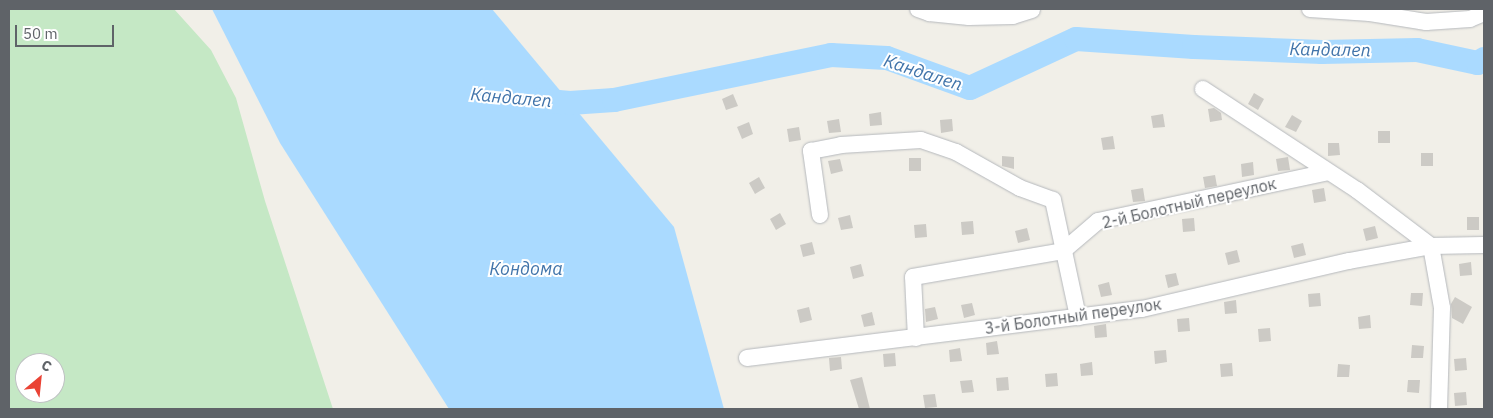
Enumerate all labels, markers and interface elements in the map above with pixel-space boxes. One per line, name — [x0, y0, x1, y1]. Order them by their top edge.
scale bar — [18, 15, 116, 47]
text: 50 m — [23, 24, 58, 43]
water label: Кандалеп — [1289, 38, 1371, 62]
water label: Кандалеп — [881, 50, 965, 96]
water label: Кандалеп — [470, 84, 552, 112]
street label: 2-й Болотный переулок — [1100, 174, 1278, 232]
water label: Кондома — [489, 258, 563, 280]
street label: 3-й Болотный переулок — [983, 294, 1163, 338]
north arrow — [15, 353, 65, 403]
text: С — [38, 356, 55, 376]

